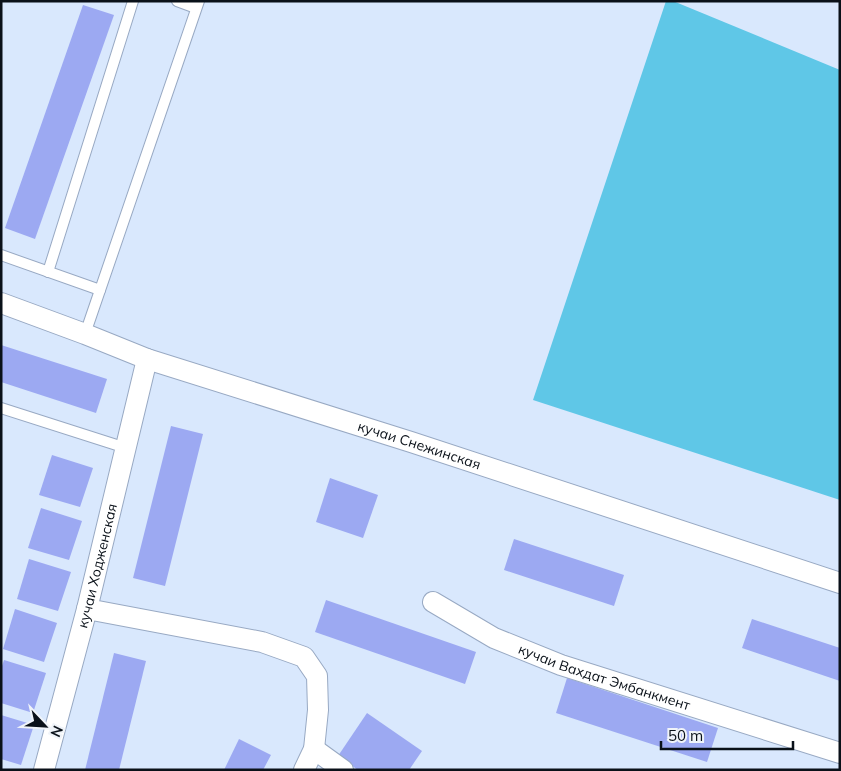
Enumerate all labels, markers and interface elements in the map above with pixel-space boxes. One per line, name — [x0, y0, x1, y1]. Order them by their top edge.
street label: кучаи Снежинская — [356, 417, 483, 473]
street label: кучаи Ходженская — [73, 502, 121, 630]
street label: кучаи Вахдат Эмбанкмент — [516, 640, 693, 714]
north arrow — [20, 701, 70, 751]
scale bar — [661, 718, 794, 750]
text: N — [46, 723, 67, 740]
text: 50 m — [668, 726, 703, 745]

